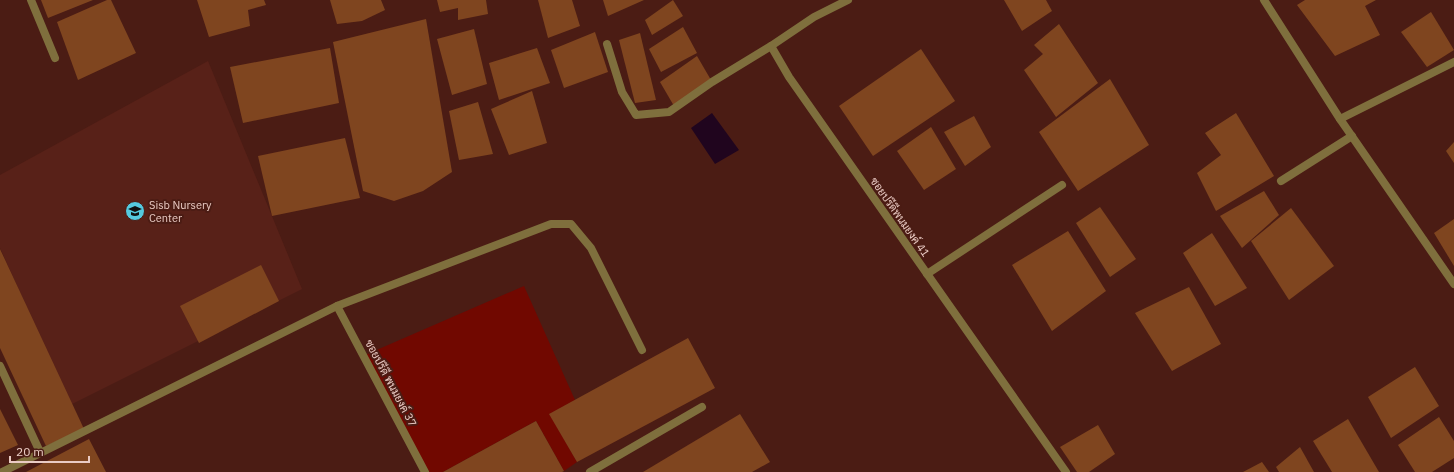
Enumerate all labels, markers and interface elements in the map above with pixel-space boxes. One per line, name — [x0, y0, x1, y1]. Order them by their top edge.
street label: ซอยปรีดีพนมยงค์ 41 — [867, 174, 934, 260]
place label: Sisb Nursery Center — [149, 198, 212, 225]
school or university icon: Sisb Nursery Center — [124, 200, 146, 222]
street label: ซอยปรีดี พนมยงค์ 37 — [362, 337, 421, 429]
scale bar — [10, 438, 89, 464]
text: 20 m — [16, 444, 44, 459]

